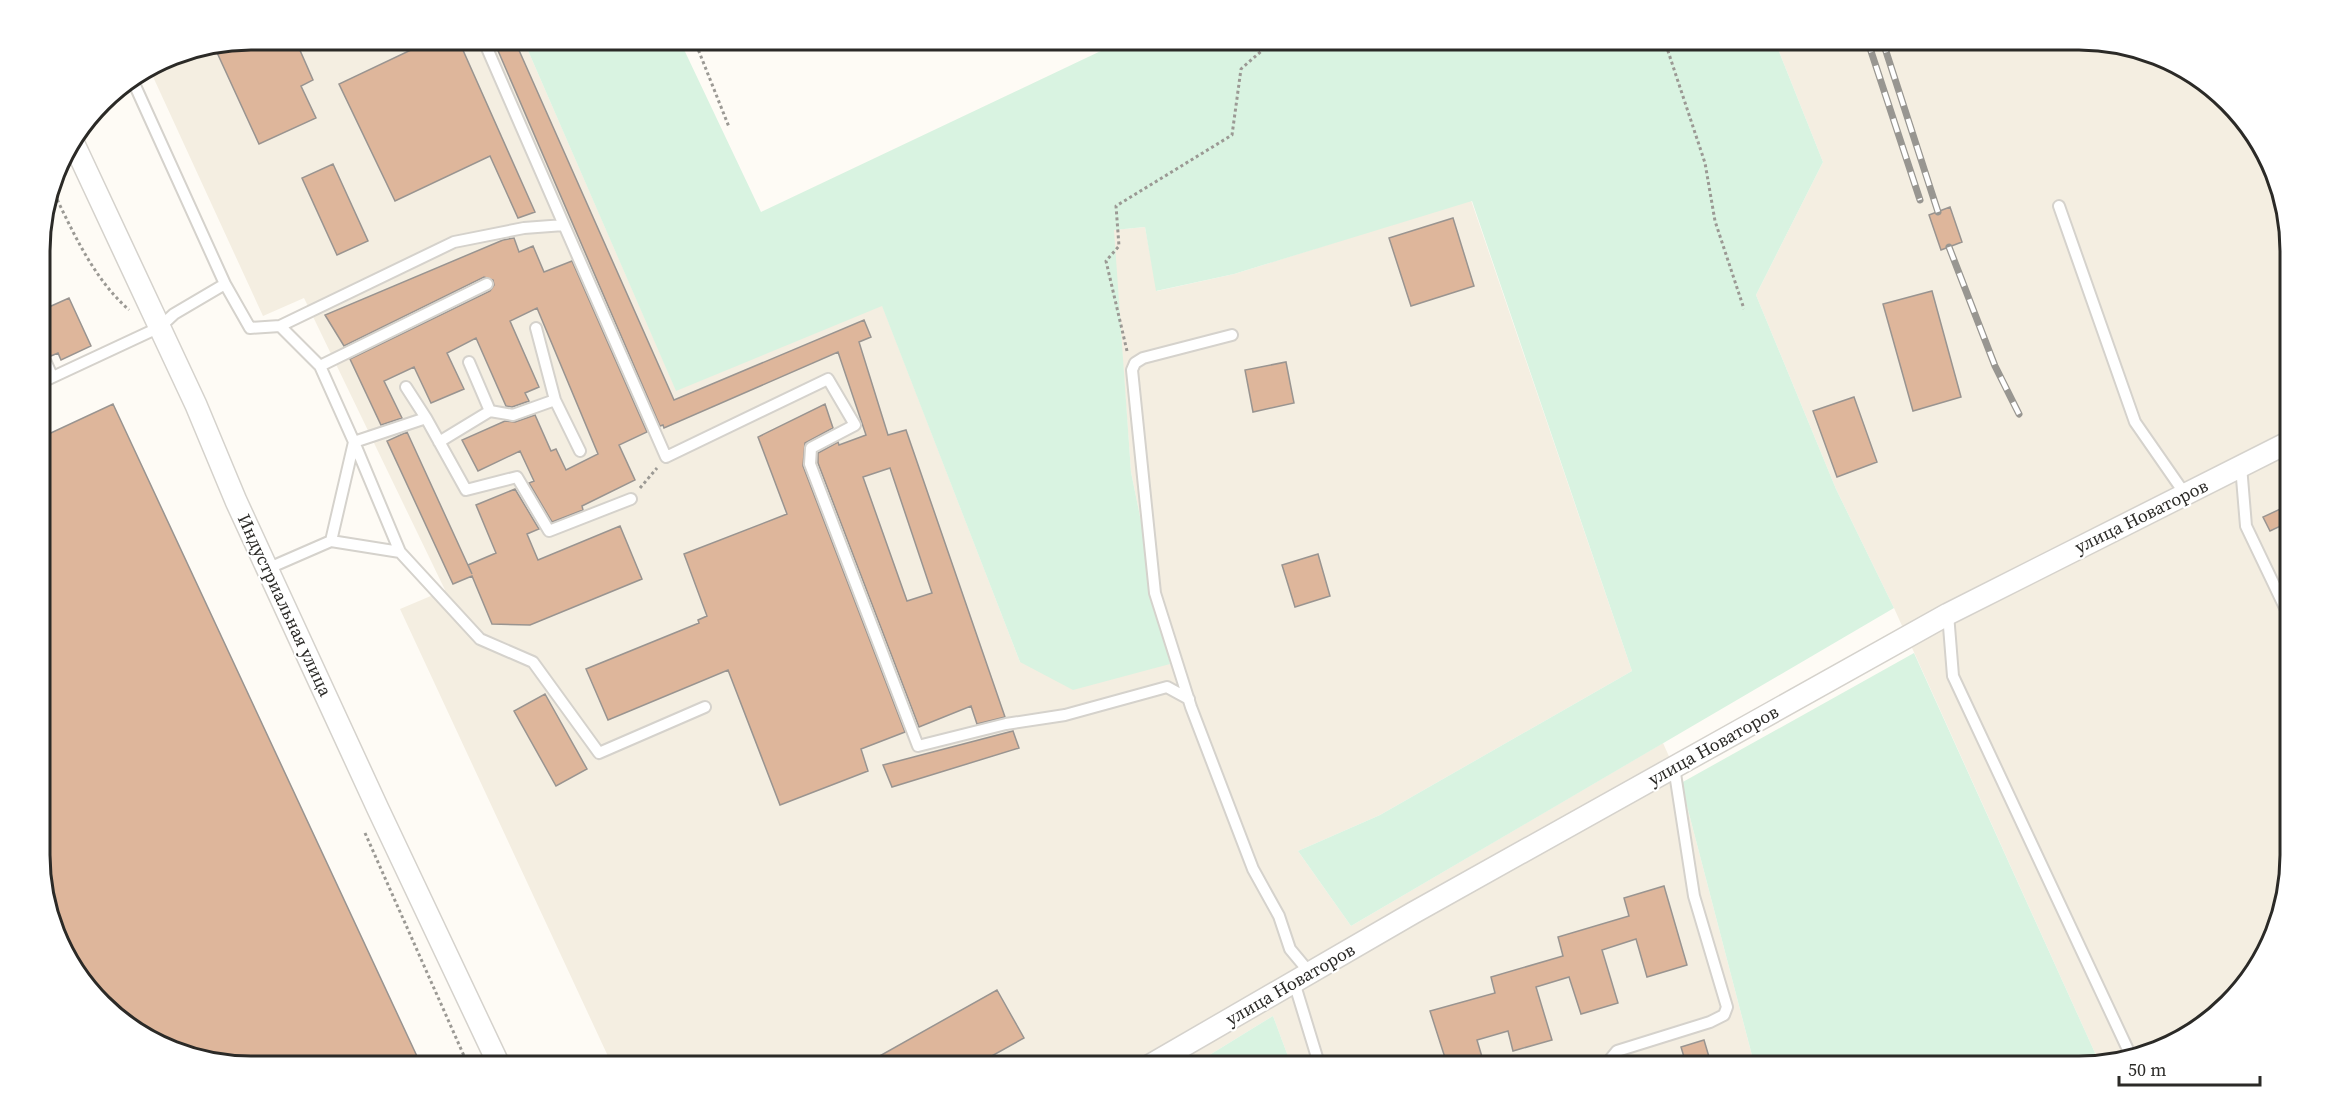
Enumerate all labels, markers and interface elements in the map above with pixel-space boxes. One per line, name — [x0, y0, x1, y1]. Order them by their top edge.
street label: улица Новаторов — [2070, 473, 2212, 559]
street label: Индустриальная улица — [232, 510, 339, 701]
street label: улица Новаторов — [1643, 699, 1783, 791]
street label: улица Новаторов — [1221, 937, 1359, 1031]
scale bar — [2119, 1049, 2260, 1087]
text: 50 m — [2128, 1057, 2166, 1082]

